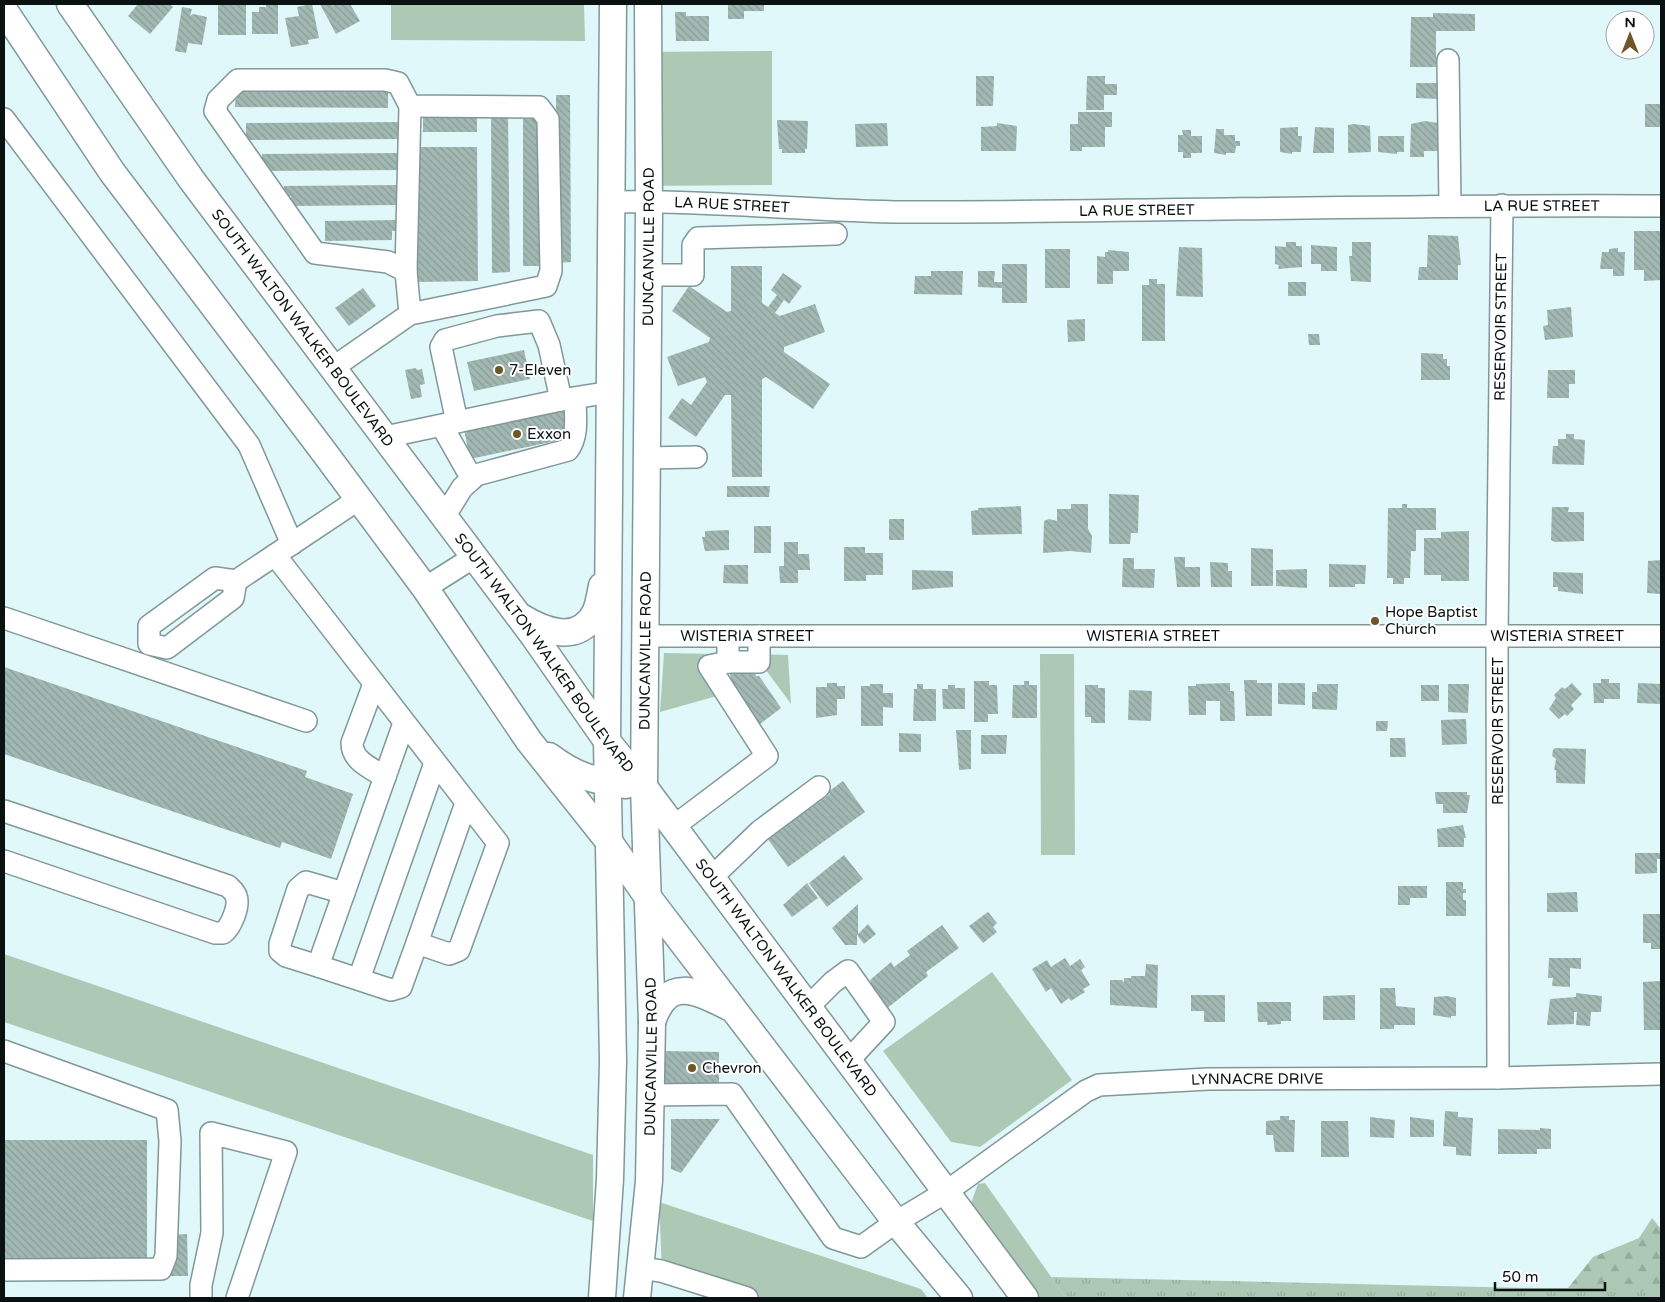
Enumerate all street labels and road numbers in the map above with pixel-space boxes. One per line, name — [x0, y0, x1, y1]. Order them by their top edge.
street label: DUNCANVILLE ROAD — [639, 167, 658, 326]
street label: LA RUE STREET — [674, 193, 790, 217]
street label: LA RUE STREET — [1484, 197, 1600, 215]
street label: LA RUE STREET — [1079, 201, 1195, 220]
street label: SOUTH WALTON WALKER BOULEVARD — [208, 206, 398, 450]
street label: RESERVOIR STREET — [1491, 253, 1510, 401]
street label: SOUTH WALTON WALKER BOULEVARD — [451, 530, 638, 776]
street label: DUNCANVILLE ROAD — [635, 571, 655, 730]
street label: WISTERIA STREET — [680, 627, 814, 645]
street label: WISTERIA STREET — [1086, 627, 1220, 645]
street label: WISTERIA STREET — [1490, 627, 1624, 645]
street label: RESERVOIR STREET — [1489, 657, 1507, 805]
street label: SOUTH WALTON WALKER BOULEVARD — [692, 855, 881, 1100]
street label: DUNCANVILLE ROAD — [641, 977, 661, 1136]
street label: LYNNACRE DRIVE — [1190, 1070, 1324, 1089]

